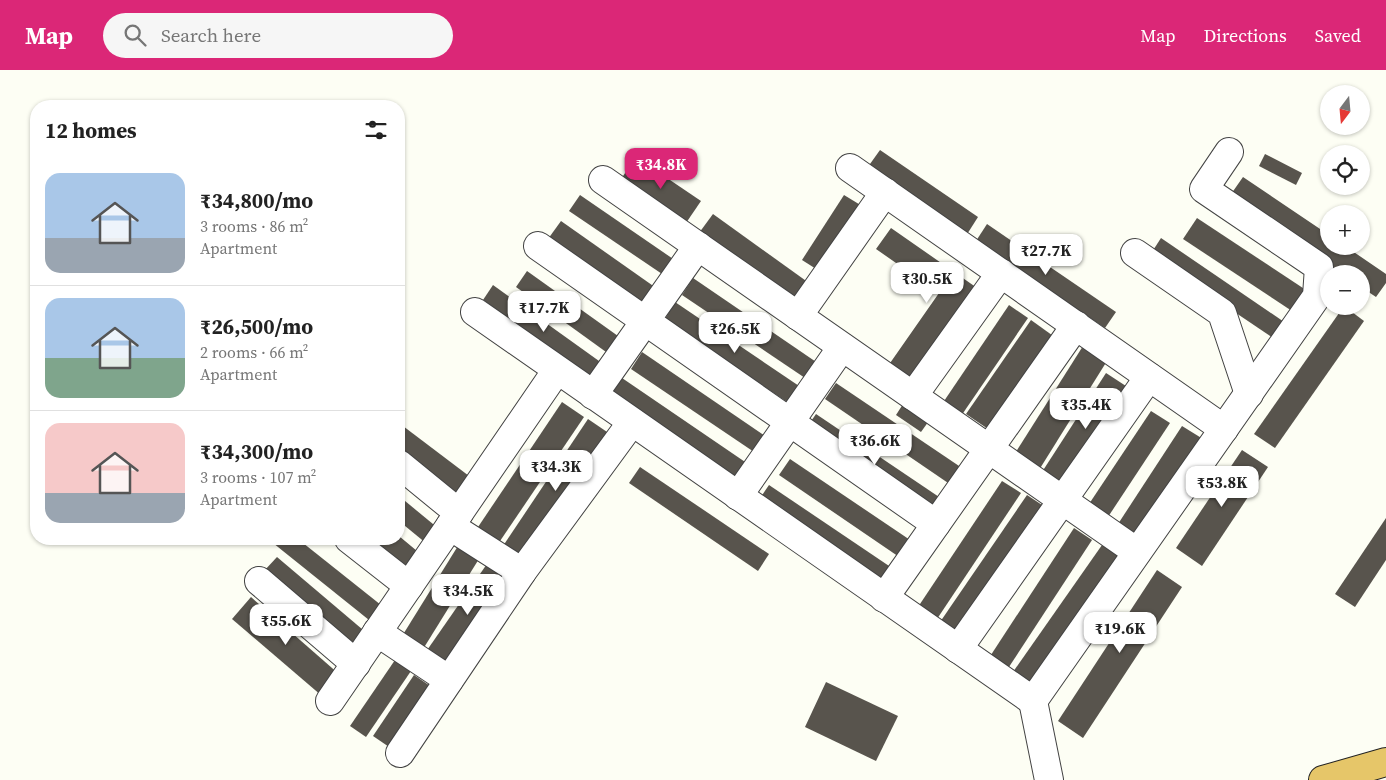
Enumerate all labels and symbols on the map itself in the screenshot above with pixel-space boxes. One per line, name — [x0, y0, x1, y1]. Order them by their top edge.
north arrow — [1320, 85, 1370, 135]
pin: ₹34.8K — [620, 148, 702, 190]
pin: ₹27.7K — [1005, 234, 1087, 276]
pin: ₹30.5K — [886, 262, 968, 304]
pin: ₹17.7K — [503, 290, 585, 333]
pin: ₹26.5K — [694, 312, 776, 354]
pin: ₹35.4K — [1045, 388, 1127, 430]
pin: ₹36.6K — [834, 424, 916, 466]
pin: ₹34.3K — [515, 450, 597, 492]
pin: ₹53.8K — [1181, 466, 1263, 508]
pin: ₹34.5K — [427, 574, 509, 616]
pin: ₹55.6K — [245, 604, 327, 646]
pin: ₹19.6K — [1079, 612, 1161, 654]

